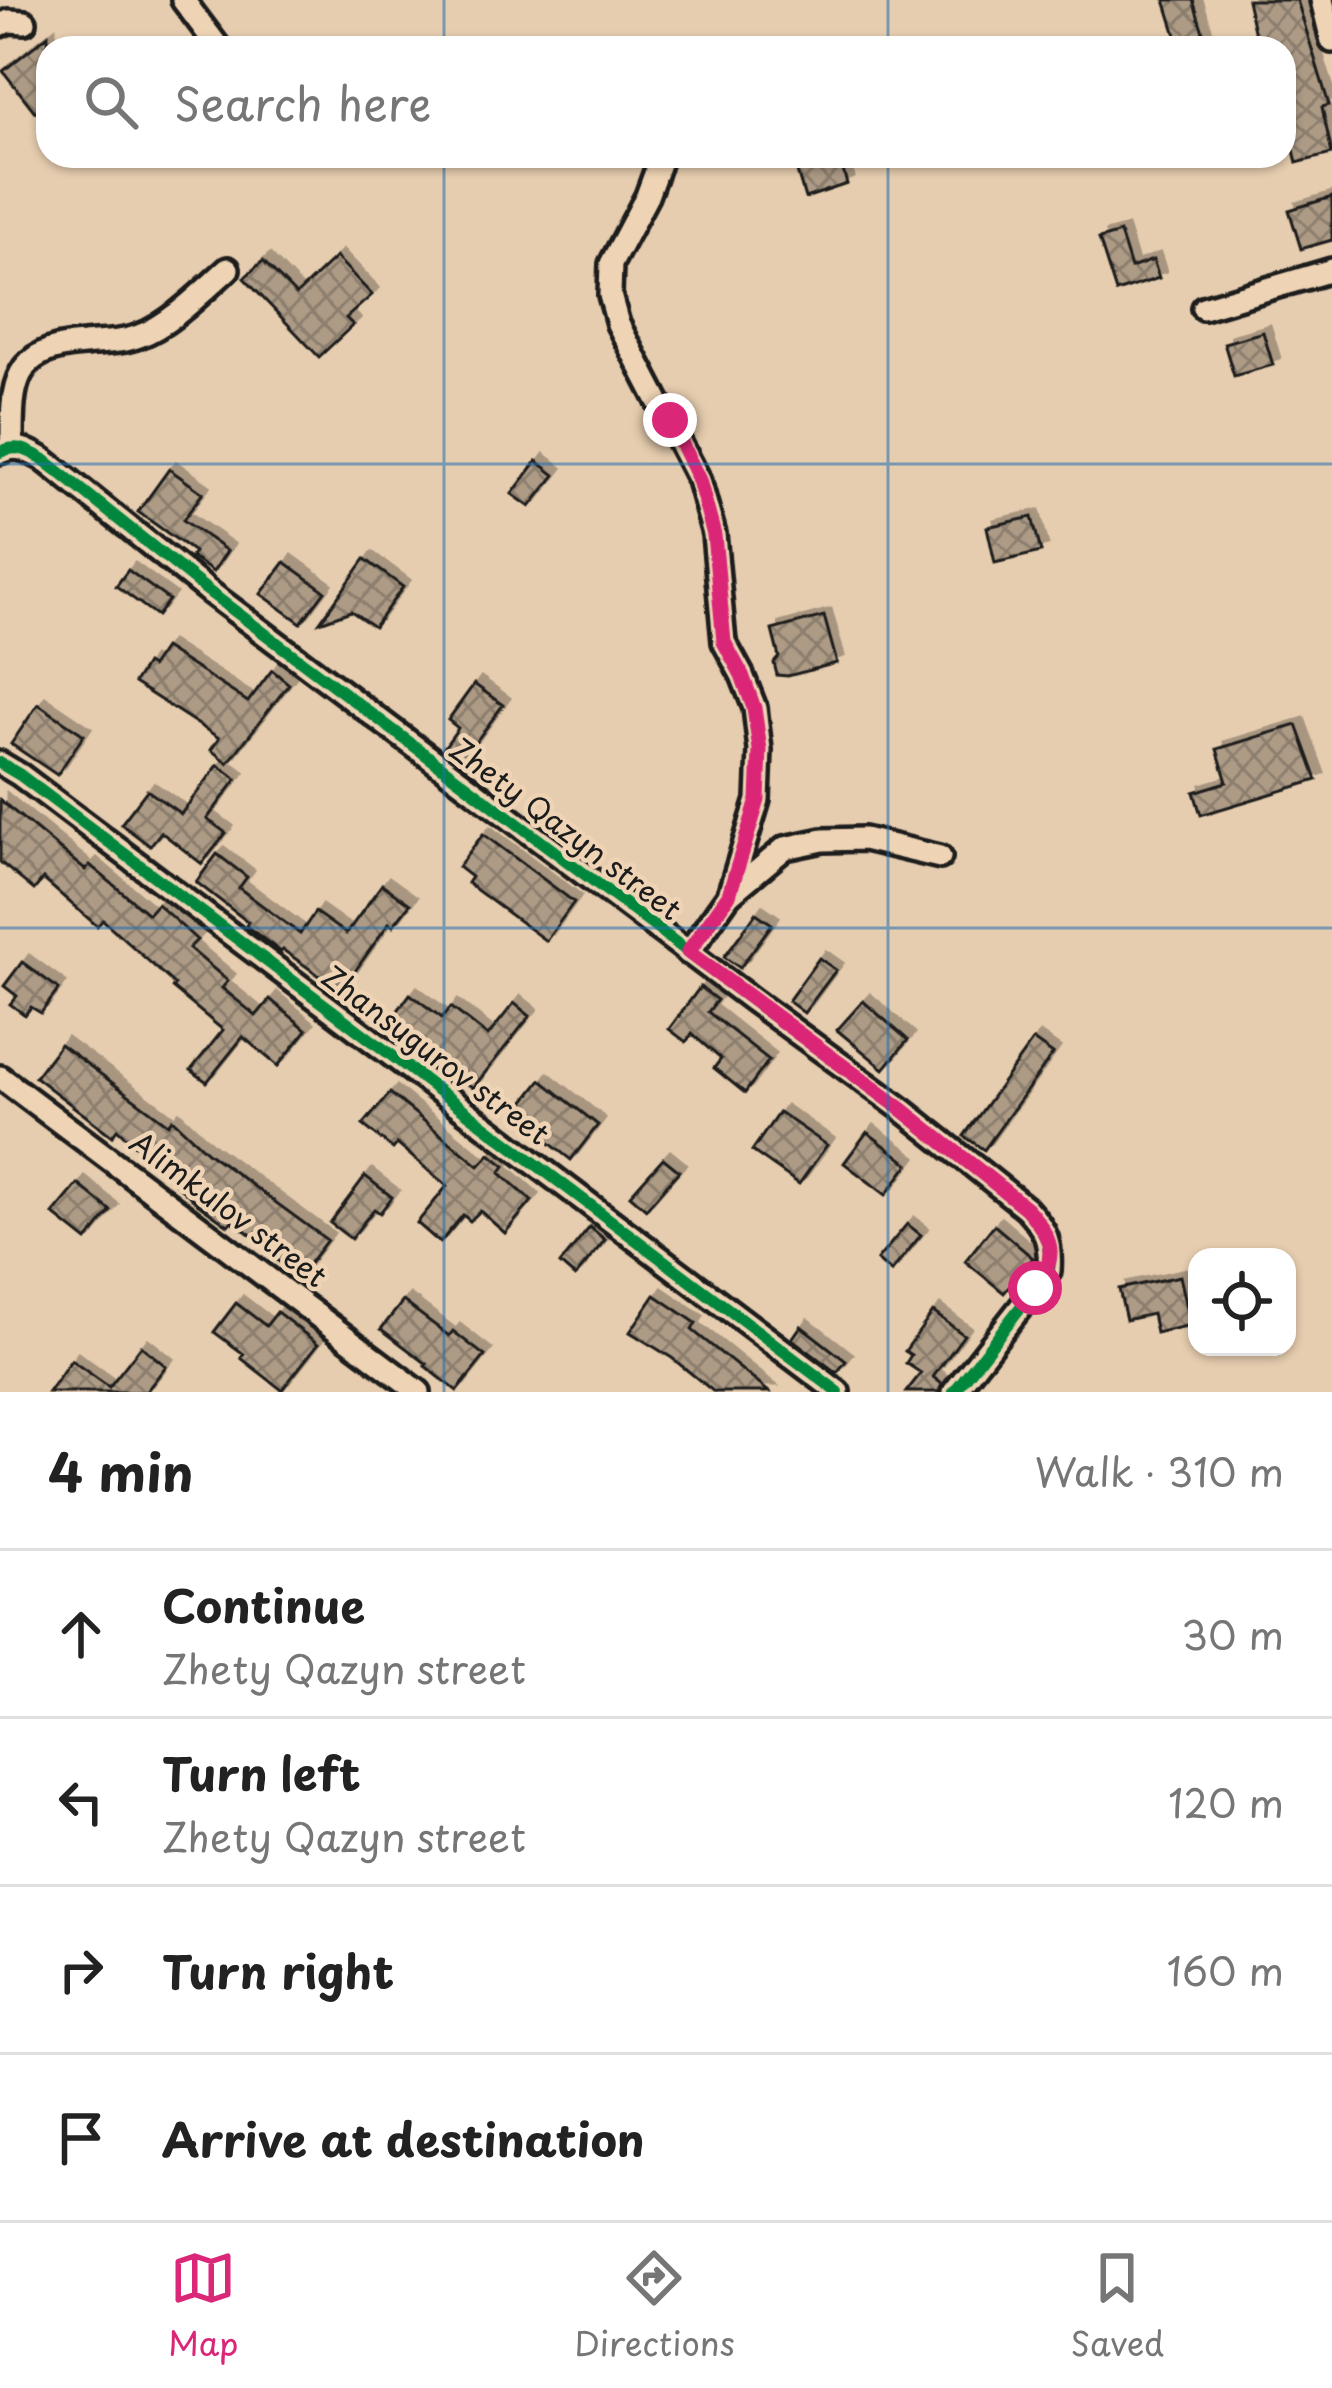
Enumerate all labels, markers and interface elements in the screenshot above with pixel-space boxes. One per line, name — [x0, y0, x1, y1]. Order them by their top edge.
search box — [36, 36, 1296, 168]
text: Search here — [174, 68, 431, 136]
icon: search — [78, 69, 144, 135]
route end — [643, 393, 697, 447]
street label: Zhety Qazyn street — [441, 726, 692, 930]
street label: Zhansugurov street — [313, 953, 560, 1155]
street label: Alimkulov street — [122, 1119, 337, 1297]
map controls — [1188, 1248, 1296, 1356]
button: locate — [1188, 1248, 1296, 1356]
route start — [1008, 1261, 1062, 1315]
text: 4 min — [48, 1432, 193, 1509]
text: Walk · 310 m — [1035, 1441, 1284, 1500]
text: Continue — [162, 1570, 365, 1638]
icon: ahead — [48, 1601, 114, 1667]
text: 30 m — [1181, 1604, 1284, 1663]
text: Zhety Qazyn street — [162, 1638, 526, 1697]
text: Turn left — [162, 1738, 361, 1806]
icon: left — [48, 1769, 114, 1835]
text: 120 m — [1168, 1772, 1284, 1831]
text: Zhety Qazyn street — [162, 1806, 526, 1865]
text: Turn right — [162, 1936, 394, 2004]
icon: right — [48, 1937, 114, 2003]
text: 160 m — [1167, 1940, 1284, 1999]
text: Arrive at destination — [162, 2104, 645, 2172]
icon: arrive — [48, 2105, 114, 2171]
tab: Map — [168, 2245, 238, 2367]
tab: Directions — [574, 2245, 735, 2367]
tab: Saved — [1070, 2245, 1164, 2367]

